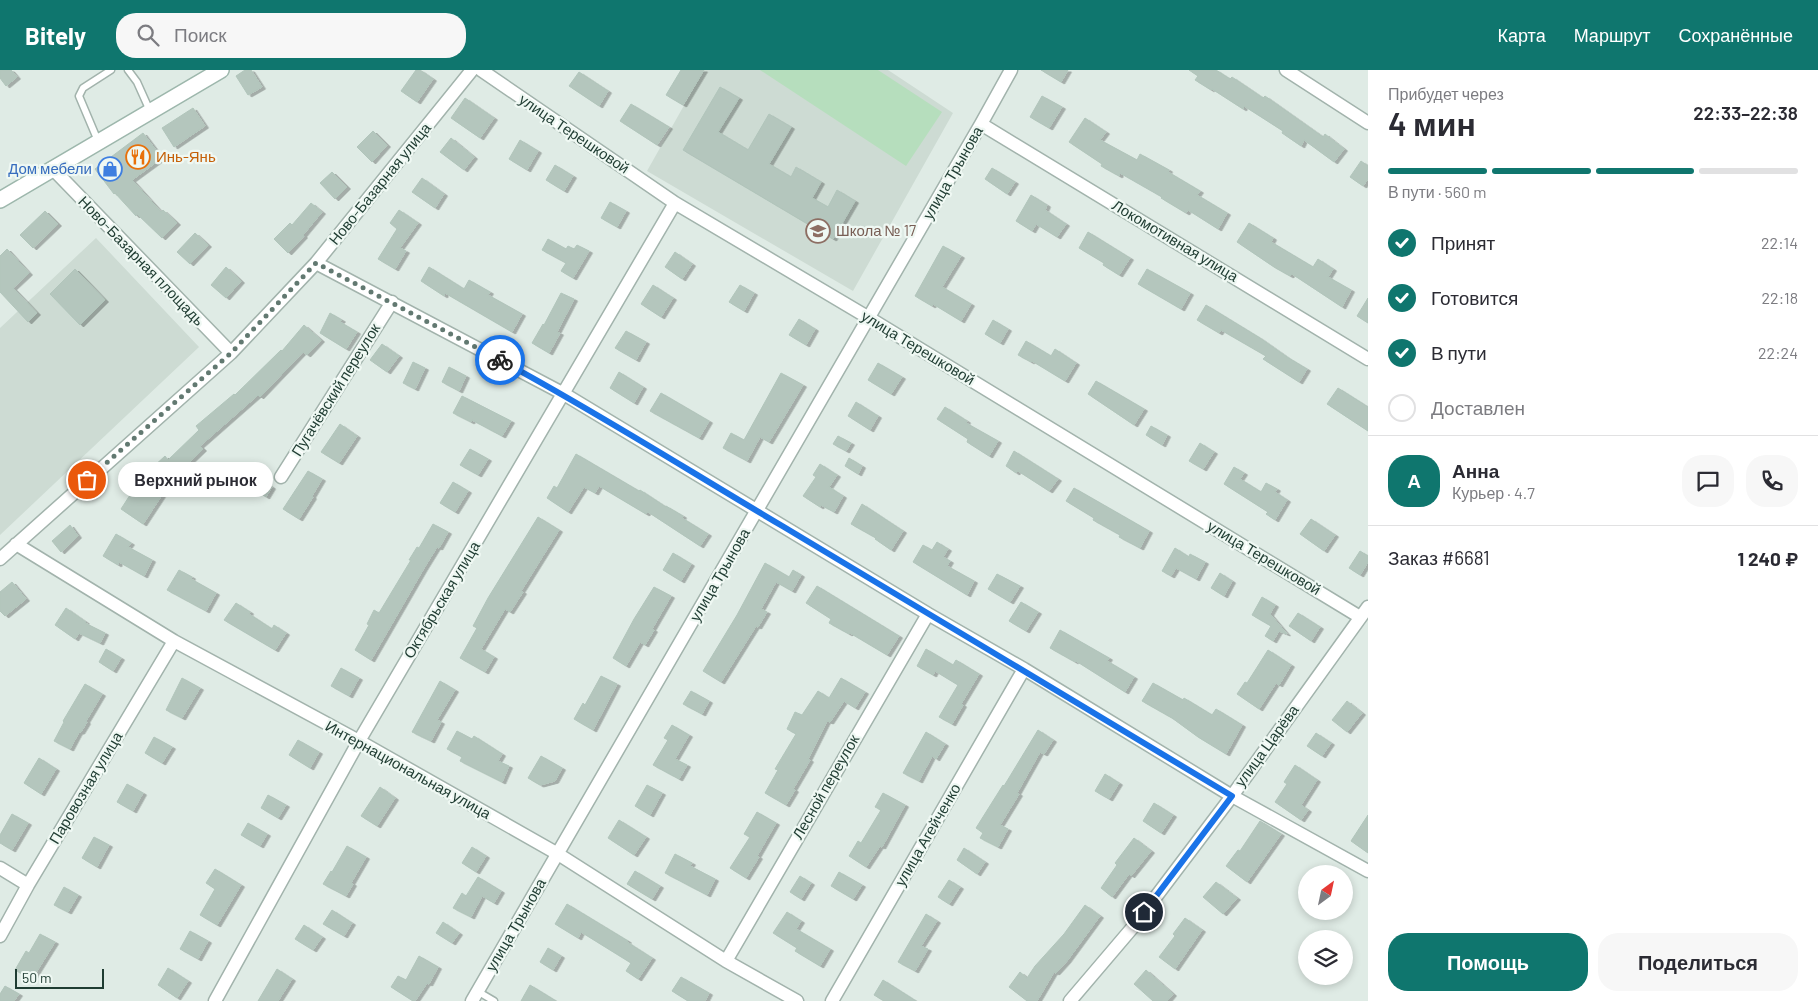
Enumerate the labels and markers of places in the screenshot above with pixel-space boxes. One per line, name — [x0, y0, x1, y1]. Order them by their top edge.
restaurant icon: Инь-Янь — [125, 144, 151, 170]
place label: Инь-Янь — [156, 147, 216, 165]
shop icon: Дом мебели — [97, 156, 123, 182]
place label: Дом мебели — [8, 159, 92, 177]
school or university icon: Школа № 17 — [805, 218, 831, 244]
place label: Школа № 17 — [836, 221, 916, 239]
pin — [66, 459, 108, 501]
callout: Верхний рынок — [117, 462, 272, 498]
pin — [1123, 891, 1165, 933]

